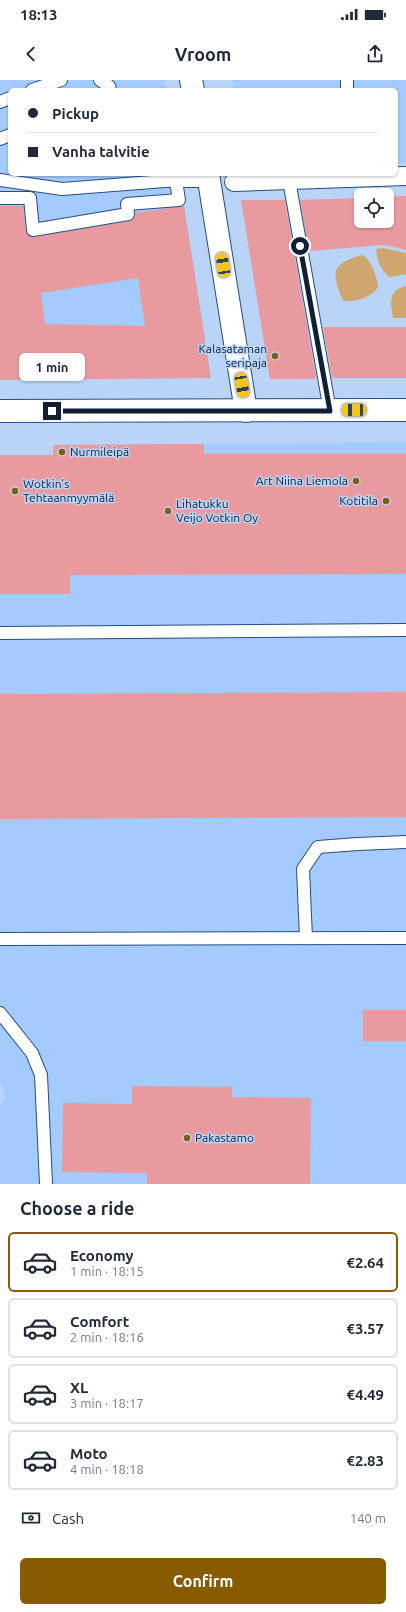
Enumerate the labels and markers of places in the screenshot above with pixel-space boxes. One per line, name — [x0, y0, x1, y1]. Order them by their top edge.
place label: Kalasataman seripaja — [199, 342, 267, 369]
marker: Kalasataman seripaja — [270, 351, 280, 361]
place label: Nurmileipä — [70, 445, 129, 458]
marker: Nurmileipä — [57, 447, 67, 457]
place label: Art Niina Liemola — [256, 474, 348, 487]
marker: Art Niina Liemola — [351, 476, 361, 486]
place label: Wotkin's Tehtaanmyymälä — [23, 477, 114, 504]
marker: Wotkin's Tehtaanmyymälä — [10, 486, 20, 496]
place label: Kotitila — [339, 494, 378, 507]
marker: Kotitila — [381, 496, 391, 506]
place label: Lihatukku Veijo Votkin Oy — [176, 497, 258, 524]
marker: Lihatukku Veijo Votkin Oy — [163, 506, 173, 516]
place label: Pakastamo — [195, 1131, 254, 1144]
marker: Pakastamo — [182, 1133, 192, 1143]

